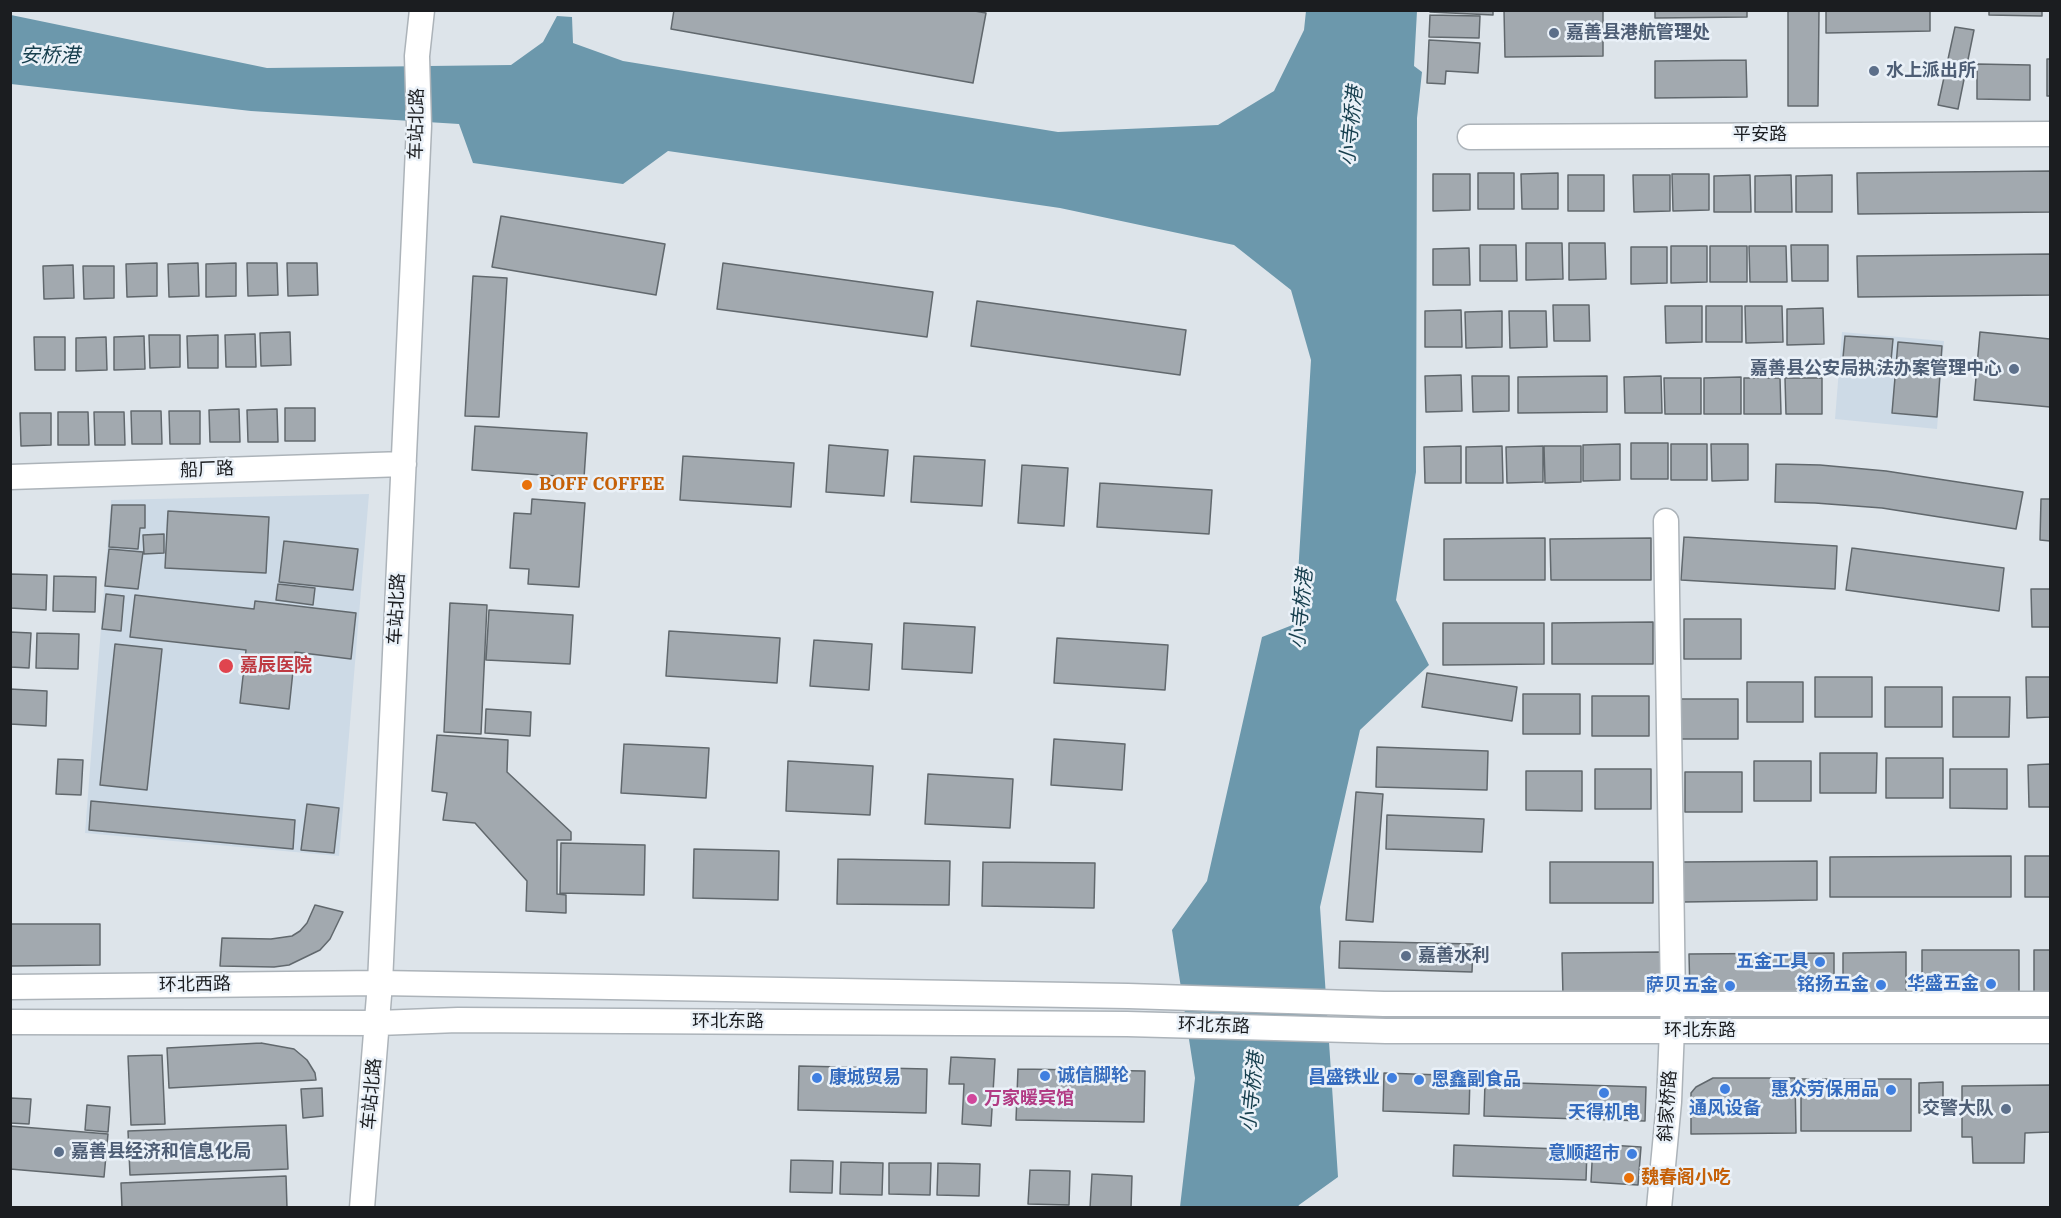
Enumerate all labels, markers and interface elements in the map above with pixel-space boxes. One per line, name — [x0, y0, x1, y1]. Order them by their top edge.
place label: 嘉善县港航管理处 — [1566, 22, 1710, 44]
marker: 嘉善县港航管理处 — [1547, 26, 1561, 40]
water label: 安桥港 — [20, 44, 80, 68]
place label: 水上派出所 — [1886, 60, 1976, 82]
marker: 水上派出所 — [1867, 64, 1881, 78]
water label: 小寺桥港 — [1336, 85, 1368, 167]
street label: 车站北路 — [406, 88, 428, 160]
street label: 平安路 — [1733, 124, 1787, 146]
place label: 嘉善县公安局执法办案管理中心 — [1750, 358, 2002, 380]
marker: 嘉善县公安局执法办案管理中心 — [2007, 362, 2021, 376]
street label: 船厂路 — [180, 458, 234, 482]
place label: BOFF COFFEE — [539, 474, 665, 496]
marker: BOFF COFFEE — [520, 478, 534, 492]
water label: 小寺桥港 — [1286, 568, 1318, 650]
street label: 车站北路 — [384, 572, 410, 646]
place label: 嘉辰医院 — [240, 655, 312, 677]
marker: 嘉辰医院 — [217, 657, 235, 675]
place label: 嘉善水利 — [1418, 945, 1490, 967]
marker: 嘉善水利 — [1399, 949, 1413, 963]
place label: 五金工具 — [1736, 951, 1808, 973]
marker: 五金工具 — [1813, 955, 1827, 969]
place label: 华盛五金 — [1907, 973, 1979, 995]
street label: 环北西路 — [159, 974, 231, 996]
place label: 铭扬五金 — [1797, 974, 1869, 996]
place label: 萨贝五金 — [1646, 975, 1718, 997]
marker: 华盛五金 — [1984, 977, 1998, 991]
marker: 铭扬五金 — [1874, 978, 1888, 992]
marker: 萨贝五金 — [1723, 979, 1737, 993]
street label: 环北东路 — [692, 1011, 764, 1033]
street label: 环北东路 — [1178, 1014, 1250, 1038]
street label: 环北东路 — [1664, 1020, 1736, 1042]
water label: 小寺桥港 — [1237, 1051, 1269, 1133]
street label: 车站北路 — [358, 1057, 386, 1131]
place label: 诚信脚轮 — [1057, 1065, 1129, 1087]
place label: 康城贸易 — [829, 1067, 901, 1089]
place label: 昌盛铁业 — [1308, 1067, 1380, 1089]
marker: 诚信脚轮 — [1038, 1069, 1052, 1083]
place label: 恩鑫副食品 — [1431, 1069, 1521, 1091]
street label: 斜家桥路 — [1655, 1069, 1681, 1143]
marker: 康城贸易 — [810, 1071, 824, 1085]
marker: 昌盛铁业 — [1385, 1071, 1399, 1085]
marker: 恩鑫副食品 — [1412, 1073, 1426, 1087]
place label: 惠众劳保用品 — [1771, 1079, 1879, 1101]
marker: 通风设备 — [1718, 1082, 1732, 1096]
marker: 惠众劳保用品 — [1884, 1083, 1898, 1097]
marker: 天得机电 — [1597, 1086, 1611, 1100]
place label: 万家暖宾馆 — [984, 1088, 1074, 1110]
marker: 万家暖宾馆 — [965, 1092, 979, 1106]
place label: 通风设备 — [1689, 1098, 1761, 1120]
place label: 交警大队 — [1922, 1098, 1994, 1120]
place label: 天得机电 — [1568, 1102, 1640, 1124]
marker: 交警大队 — [1999, 1102, 2013, 1116]
place label: 嘉善县经济和信息化局 — [71, 1141, 251, 1163]
place label: 意顺超市 — [1548, 1143, 1620, 1165]
marker: 嘉善县经济和信息化局 — [52, 1145, 66, 1159]
marker: 意顺超市 — [1625, 1147, 1639, 1161]
place label: 魏春阁小吃 — [1641, 1167, 1731, 1189]
marker: 魏春阁小吃 — [1622, 1171, 1636, 1185]

